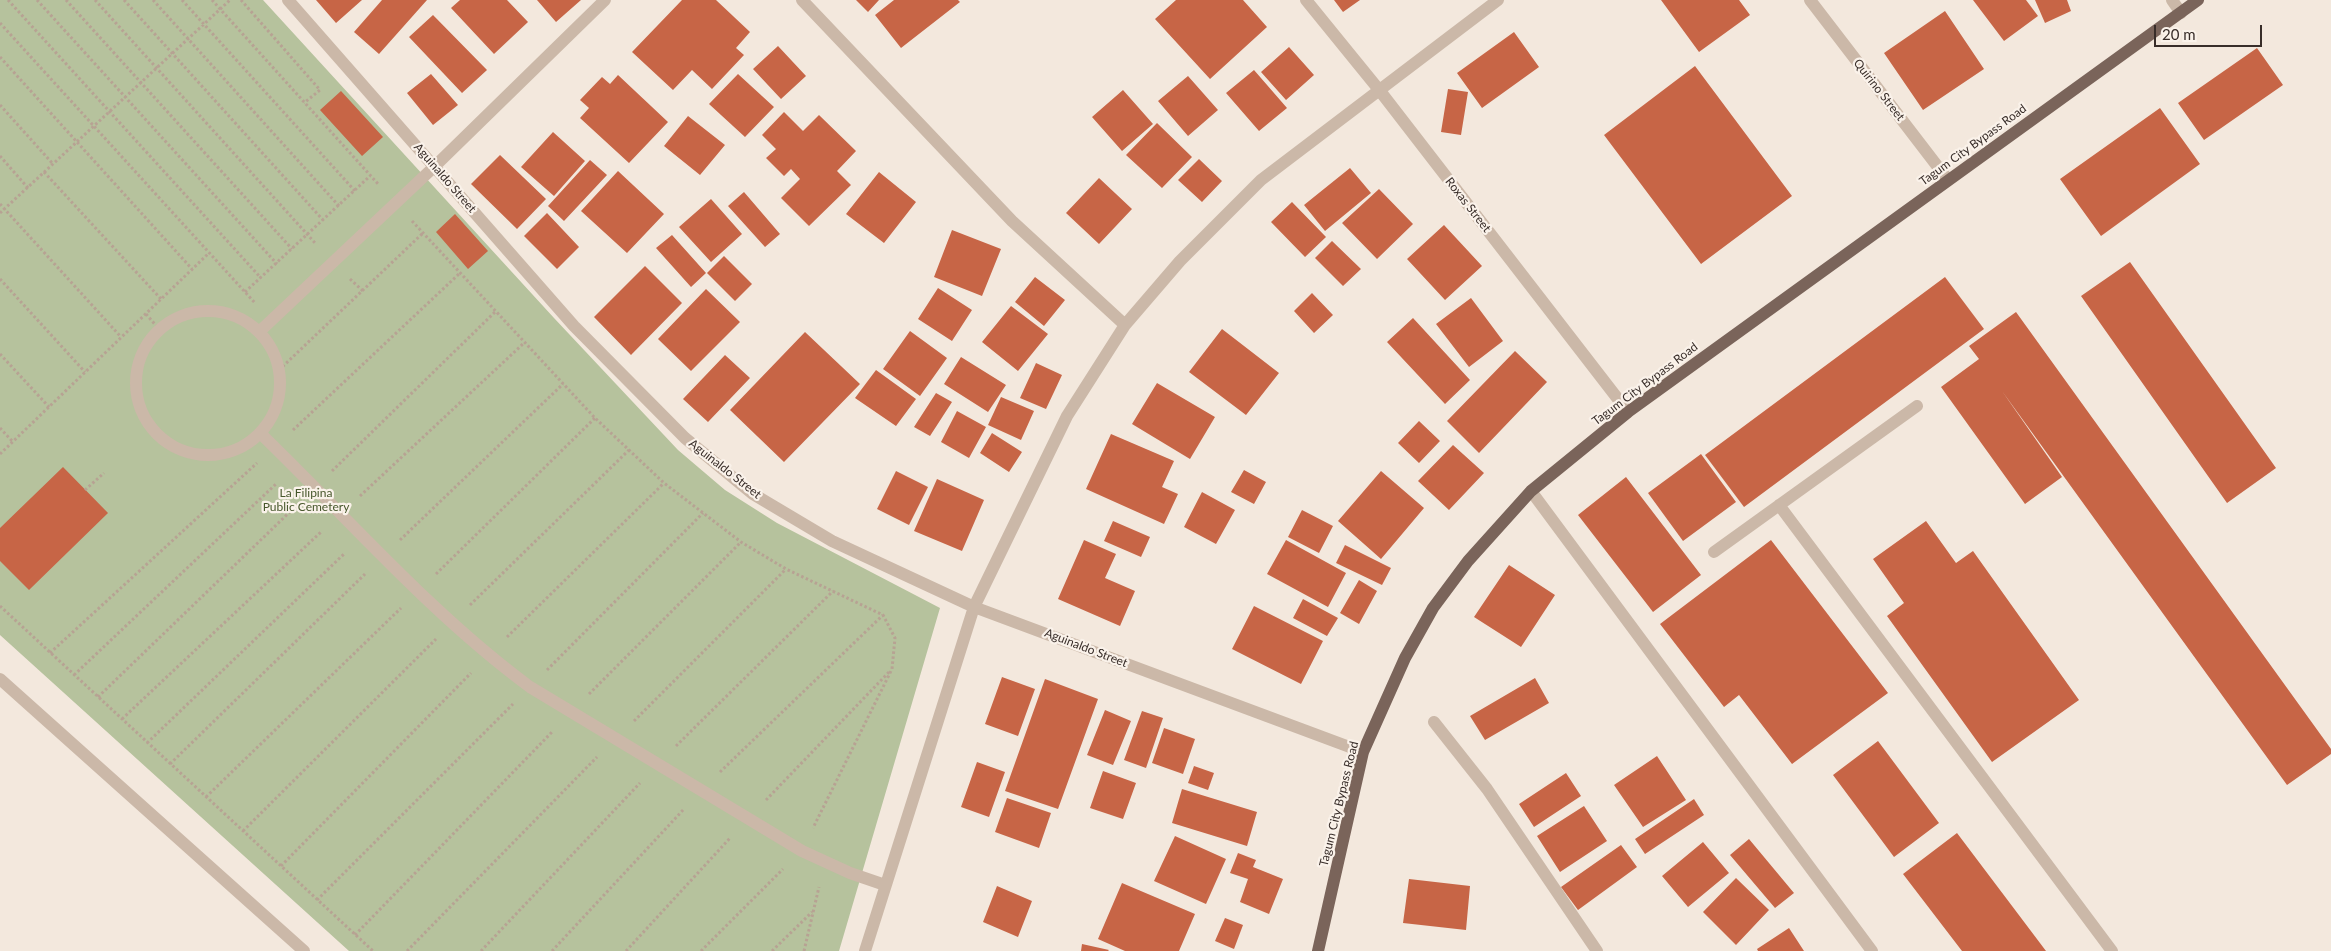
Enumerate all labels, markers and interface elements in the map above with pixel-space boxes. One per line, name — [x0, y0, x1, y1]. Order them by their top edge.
scale bar — [2156, 15, 2264, 47]
text: 20 m — [2162, 25, 2196, 43]
street label: Quirino Street — [1850, 56, 1908, 124]
street label: Tagum City Bypass Road — [1917, 101, 2029, 189]
street label: Aguinaldo Street — [411, 140, 479, 216]
street label: Roxas Street — [1442, 175, 1494, 235]
street label: Tagum City Bypass Road — [1589, 340, 1701, 428]
street label: Aguinaldo Street — [686, 436, 764, 502]
park label: La Filipina Public Cemetery — [263, 486, 349, 514]
street label: Aguinaldo Street — [1043, 626, 1129, 670]
street label: Tagum City Bypass Road — [1316, 740, 1362, 868]

